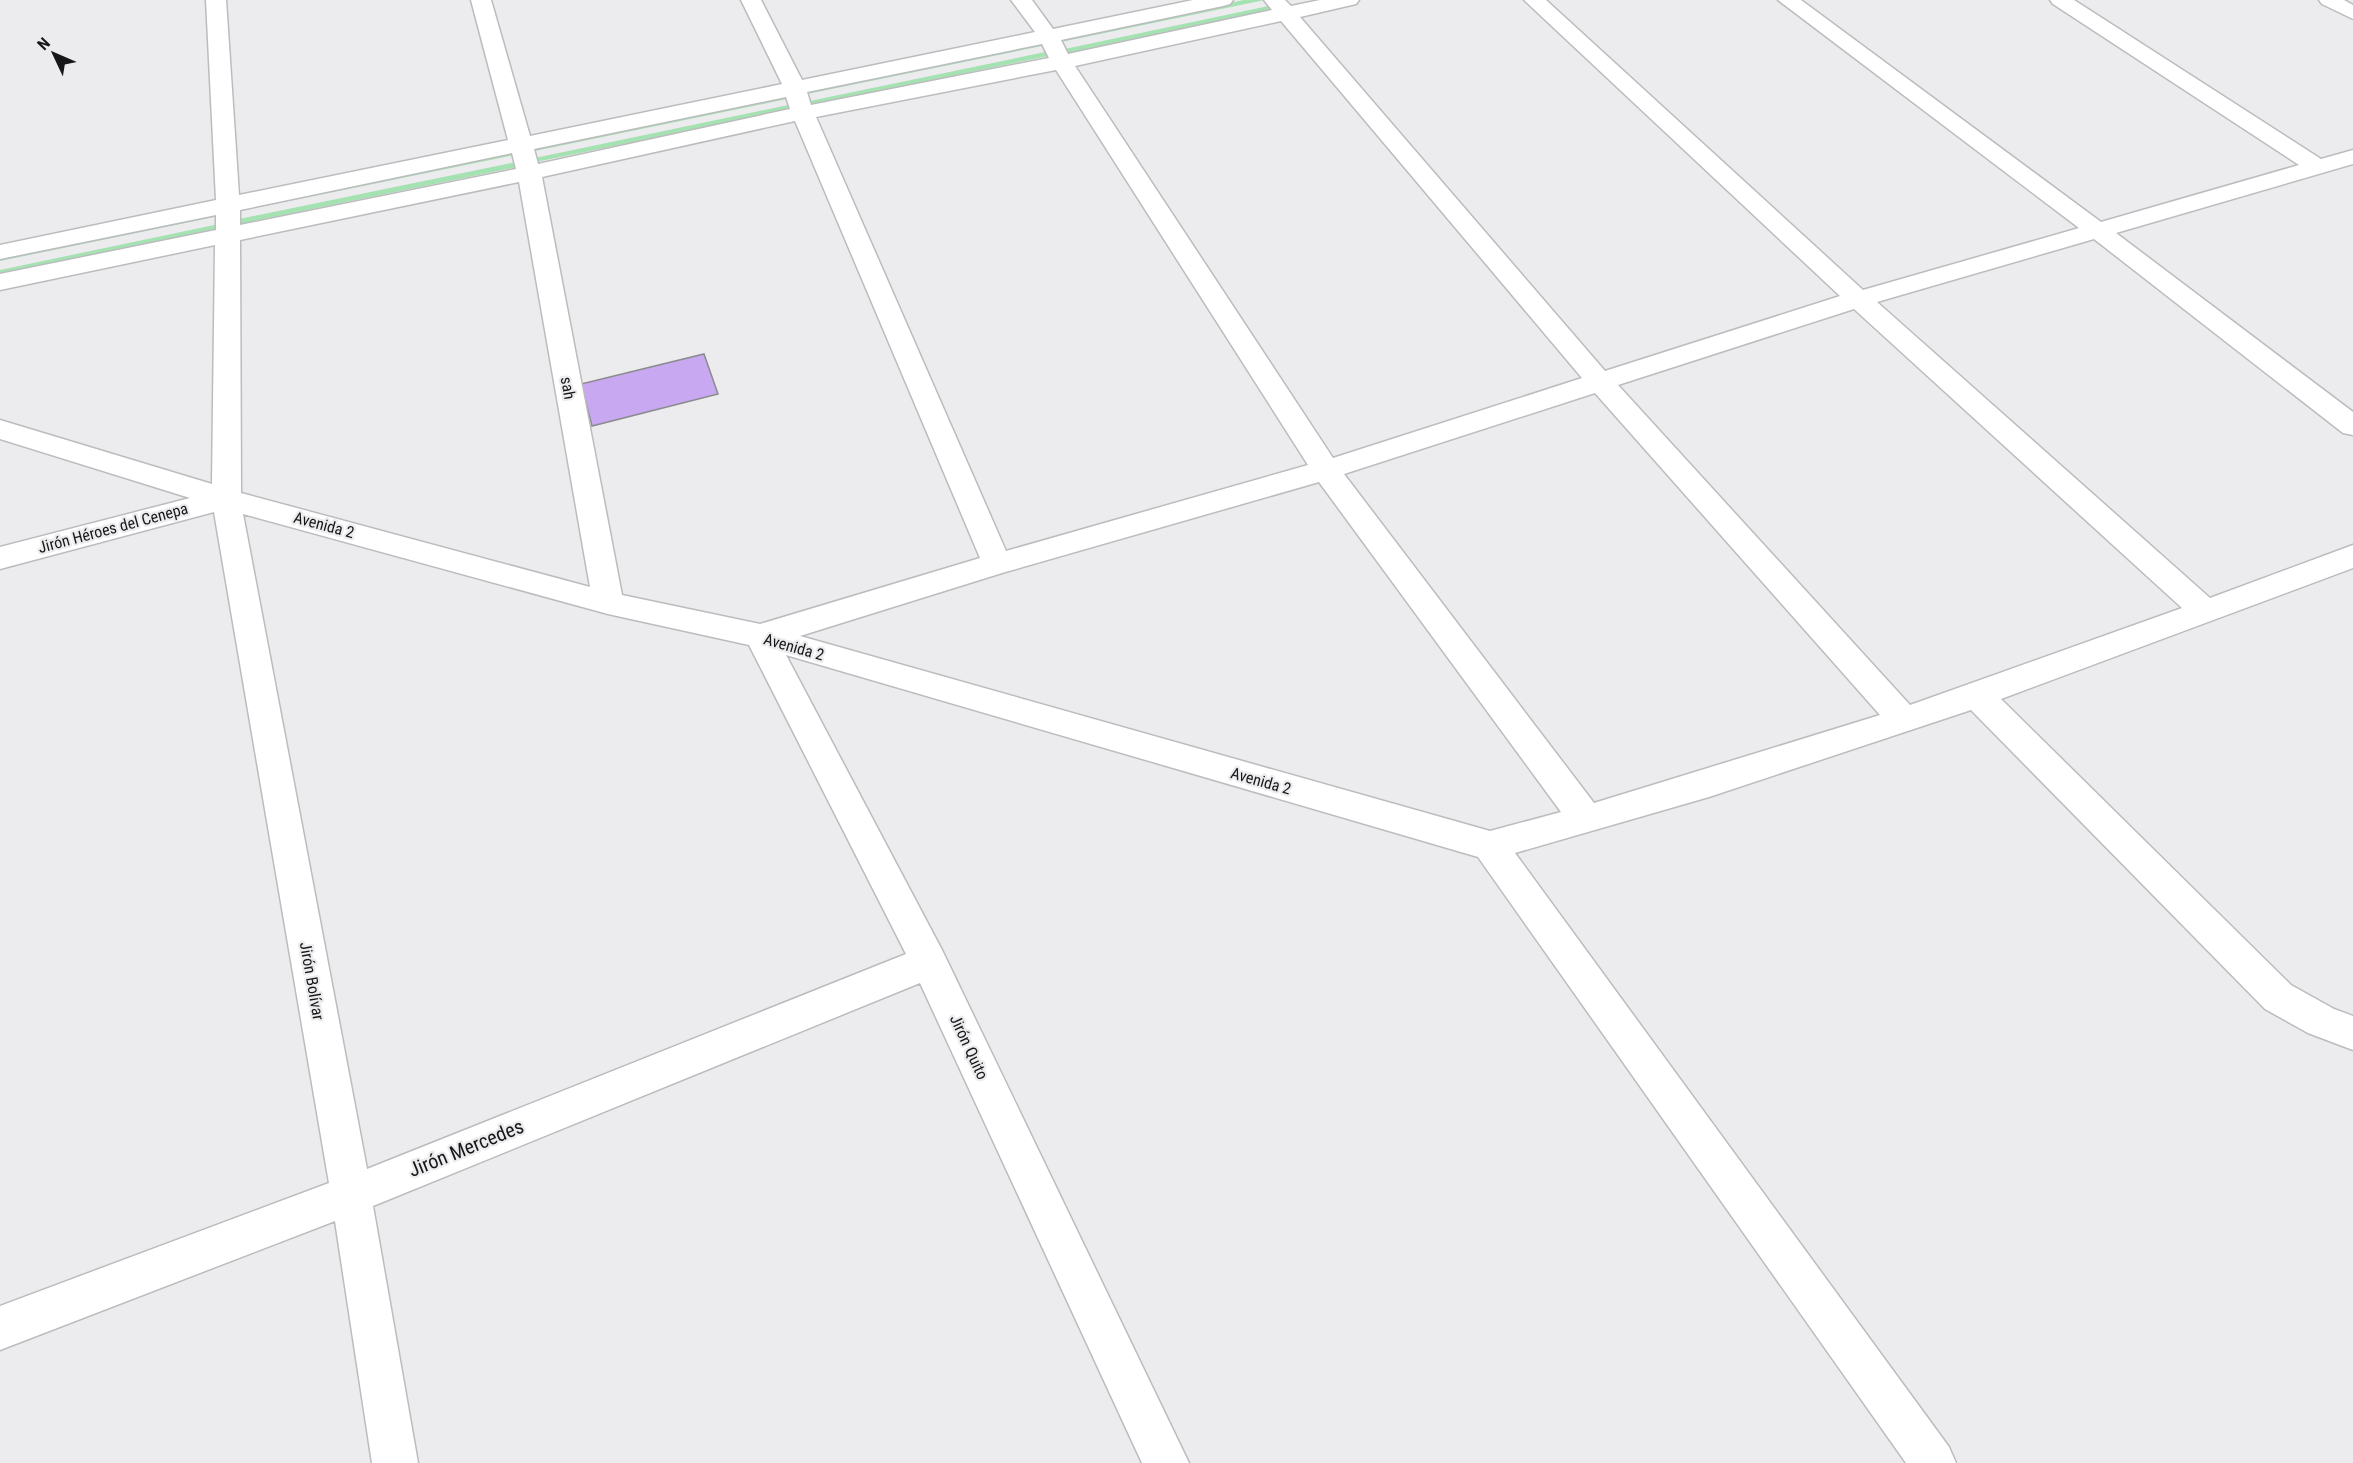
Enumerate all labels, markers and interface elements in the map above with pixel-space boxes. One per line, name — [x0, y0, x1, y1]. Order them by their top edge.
north arrow — [24, 24, 84, 84]
text: N — [33, 34, 54, 54]
street label: sah — [557, 375, 579, 401]
street label: Jirón Héroes del Cenepa — [36, 499, 190, 557]
street label: Avenida 2 — [292, 508, 356, 542]
street label: Avenida 2 — [762, 629, 826, 665]
street label: Avenida 2 — [1229, 763, 1293, 799]
street label: Jirón Bolívar — [296, 940, 328, 1022]
street label: Jirón Quito — [946, 1012, 992, 1082]
street label: Jirón Mercedes — [405, 1114, 527, 1182]

